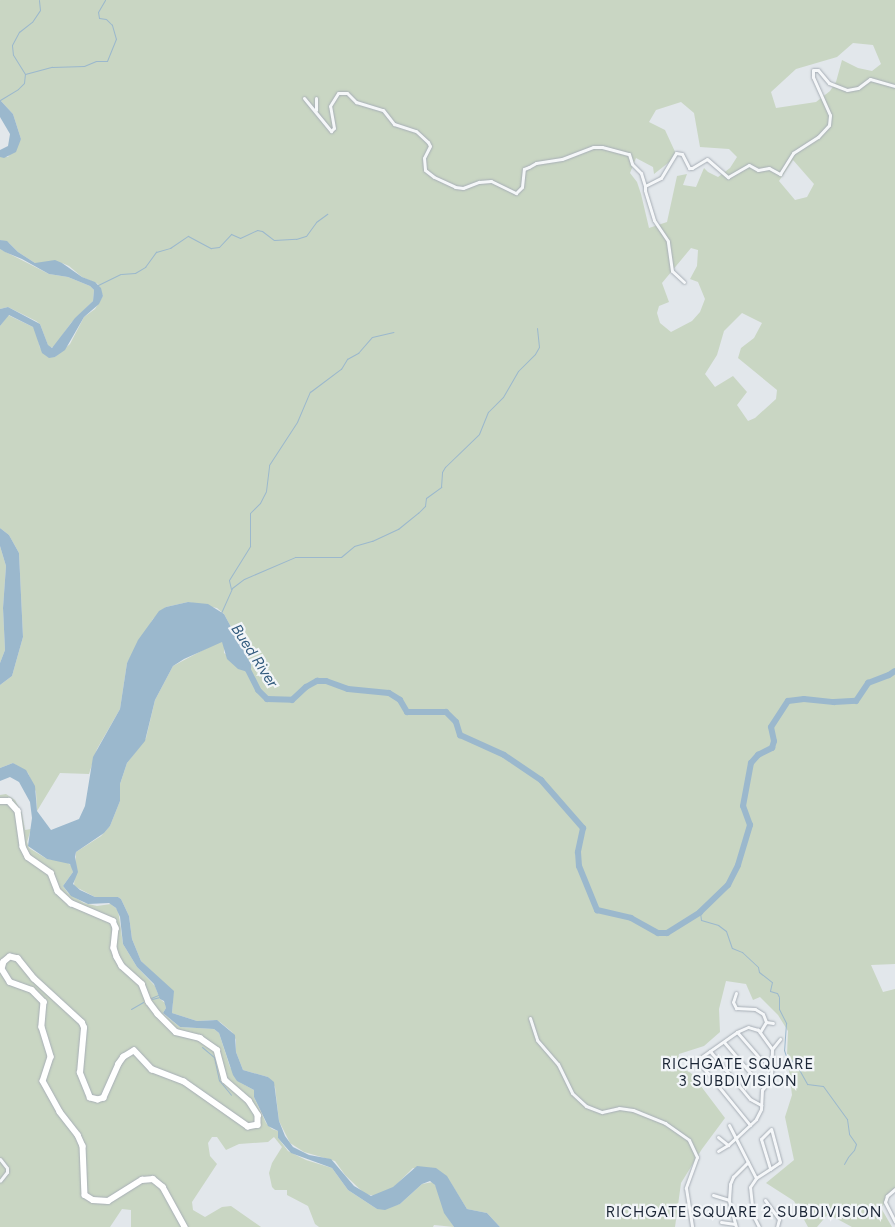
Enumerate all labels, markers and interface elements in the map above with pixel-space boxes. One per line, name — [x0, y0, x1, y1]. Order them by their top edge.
water label: Bued River — [227, 621, 281, 691]
district label: RICHGATE SQUARE 3 SUBDIVISION — [660, 1055, 816, 1090]
district label: RICHGATE SQUARE 2 SUBDIVISION — [602, 1204, 886, 1222]

